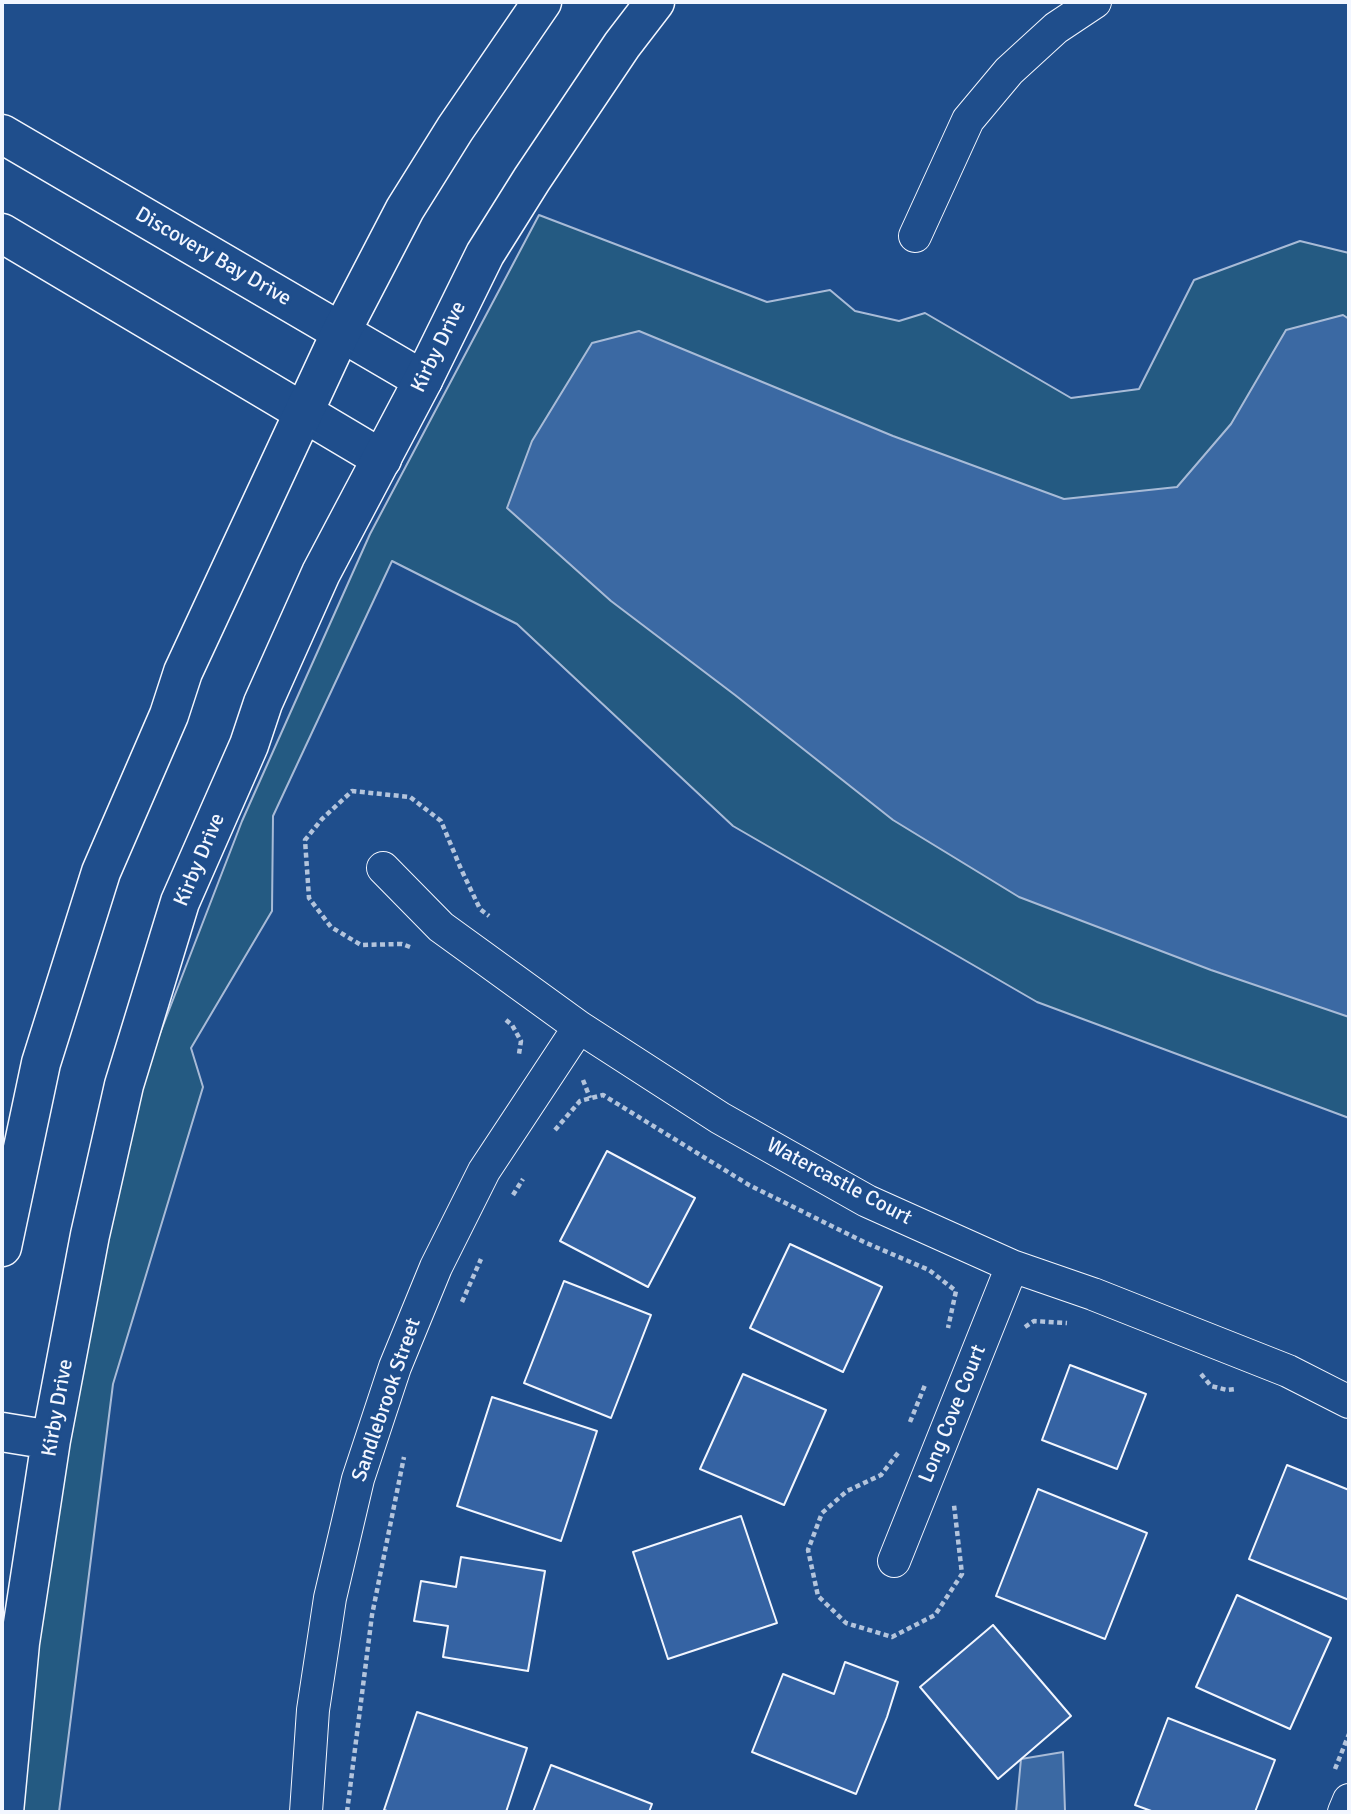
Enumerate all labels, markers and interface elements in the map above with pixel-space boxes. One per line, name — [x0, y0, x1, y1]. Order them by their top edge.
street label: Discovery Bay Drive — [131, 202, 295, 312]
street label: Kirby Drive — [406, 297, 472, 397]
street label: Kirby Drive — [169, 810, 231, 910]
street label: Watercastle Court — [762, 1133, 916, 1231]
street label: Sandlebrook Street — [347, 1315, 427, 1485]
street label: Long Cove Court — [914, 1341, 992, 1487]
street label: Kirby Drive — [37, 1357, 79, 1459]

